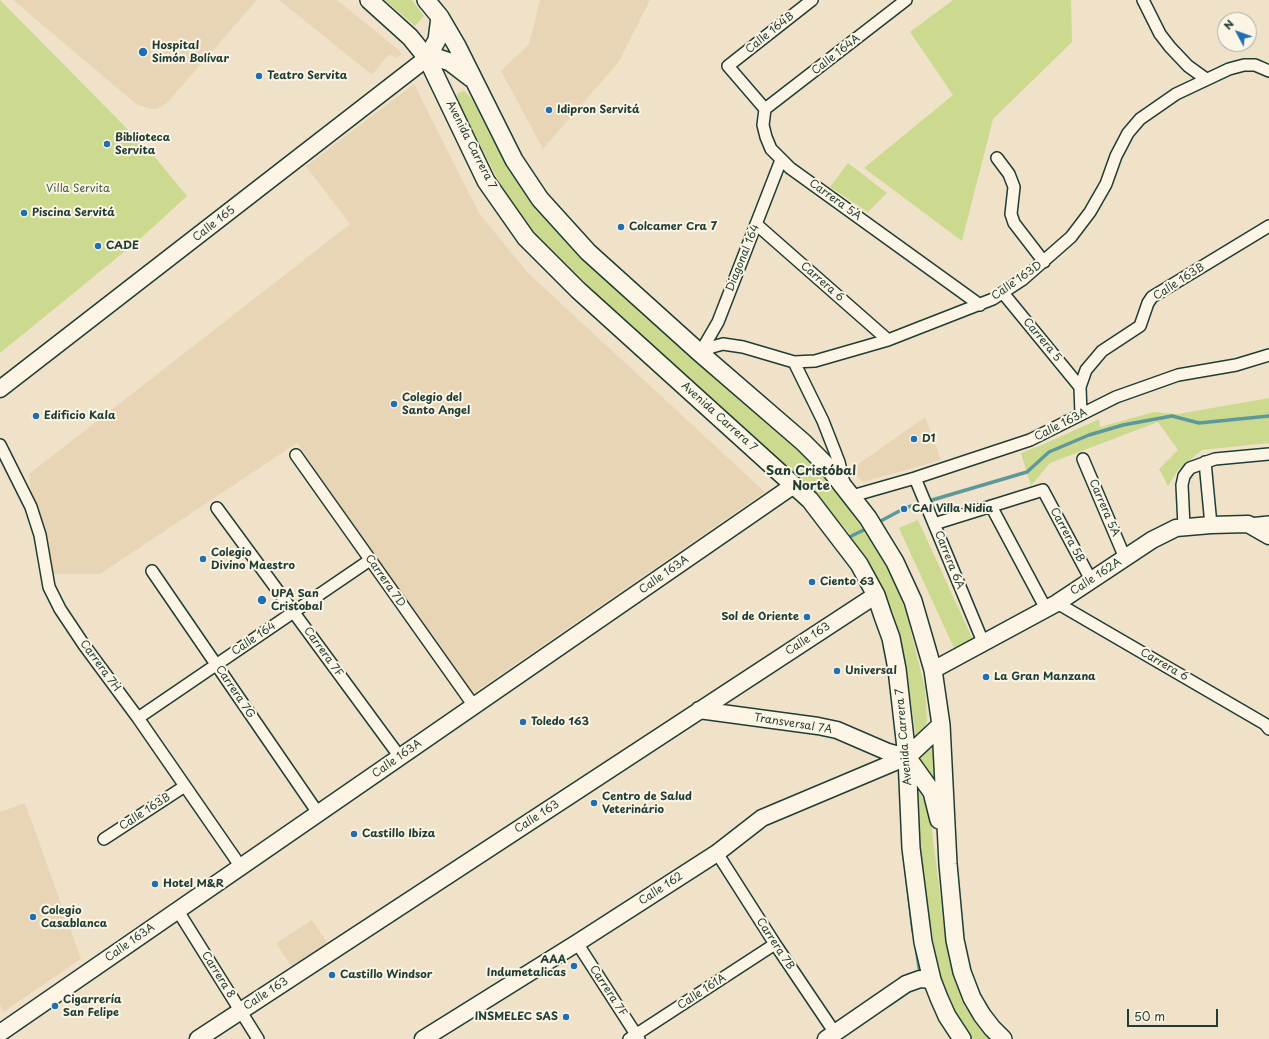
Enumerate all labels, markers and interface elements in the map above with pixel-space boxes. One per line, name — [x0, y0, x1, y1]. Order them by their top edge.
street label: Calle 164B — [743, 10, 797, 56]
north arrow — [1217, 12, 1257, 52]
text: N — [1219, 16, 1238, 33]
street label: Calle 164A — [809, 32, 863, 78]
place label: Hospital Simón Bolívar — [152, 39, 229, 65]
marker: Hospital Simón Bolívar — [137, 46, 149, 58]
place label: Teatro Servita — [267, 69, 348, 83]
marker: Teatro Servita — [254, 71, 264, 81]
street label: Avenida Carrera 7 — [443, 99, 499, 191]
place label: Idipron Servitá — [557, 103, 640, 117]
marker: Idipron Servitá — [544, 105, 554, 115]
place label: Biblioteca Servita — [115, 131, 170, 157]
marker: Biblioteca Servita — [102, 139, 112, 149]
street label: Carrera 5A — [806, 177, 864, 223]
park label: Villa Servita — [46, 182, 110, 196]
street label: Calle 165 — [190, 203, 238, 245]
place label: Piscina Servitá — [32, 206, 115, 220]
marker: Piscina Servitá — [19, 208, 29, 218]
place label: Colcamer Cra 7 — [629, 220, 717, 234]
marker: Colcamer Cra 7 — [616, 222, 626, 232]
street label: Diagonal 164 — [724, 222, 762, 294]
place label: CADE — [106, 239, 139, 253]
marker: CADE — [93, 241, 103, 251]
street label: Calle 163D — [989, 259, 1045, 303]
street label: Carrera 6 — [798, 260, 846, 304]
street label: Calle 163B — [1151, 261, 1207, 303]
street label: Carrera 5 — [1020, 316, 1064, 364]
street label: Avenida Carrera 7 — [678, 379, 760, 455]
place label: Colegio del Santo Angel — [402, 391, 470, 417]
marker: Colegio del Santo Angel — [389, 399, 399, 409]
street label: Calle 163A — [1032, 406, 1090, 444]
place label: Edificio Kala — [44, 409, 116, 423]
marker: Edificio Kala — [31, 411, 41, 421]
place label: D1 — [922, 432, 935, 446]
marker: D1 — [909, 434, 919, 444]
district label: San Cristóbal Norte — [766, 463, 856, 494]
street label: Carrera 5A — [1086, 477, 1122, 539]
place label: CAI Villa Nidia — [912, 502, 993, 516]
marker: CAI Villa Nidia — [899, 504, 909, 514]
street label: Carrera 5B — [1047, 505, 1087, 565]
street label: Carrera 6A — [931, 529, 967, 591]
place label: Colegio Divino Maestro — [211, 546, 295, 572]
street label: Carrera 7D — [362, 552, 408, 610]
street label: Calle 163A — [637, 553, 691, 597]
marker: Colegio Divino Maestro — [198, 554, 208, 564]
street label: Calle 162A — [1068, 556, 1124, 598]
place label: Ciento 63 — [820, 575, 874, 589]
marker: Ciento 63 — [807, 577, 817, 587]
place label: UPA San Cristobal — [271, 587, 322, 613]
marker: UPA San Cristobal — [256, 594, 268, 606]
place label: Sol de Oriente — [721, 610, 799, 624]
marker: Sol de Oriente — [802, 612, 812, 622]
street label: Calle 164 — [229, 619, 279, 659]
street label: Calle 163 — [783, 620, 833, 658]
street label: Carrera 7F — [301, 625, 345, 679]
street label: Carrera 7H — [77, 638, 123, 694]
street label: Carrera 6 — [1138, 646, 1190, 684]
street label: Carrera 7G — [213, 663, 257, 721]
place label: Universal — [845, 664, 897, 678]
marker: Universal — [832, 666, 842, 676]
place label: La Gran Manzana — [994, 670, 1096, 684]
marker: La Gran Manzana — [981, 672, 991, 682]
street label: Avenida Carrera 7 — [893, 688, 915, 786]
street label: Transversal 7A — [753, 711, 833, 737]
place label: Toledo 163 — [531, 715, 589, 729]
marker: Toledo 163 — [518, 717, 528, 727]
street label: Calle 163A — [370, 737, 424, 781]
place label: Centro de Salud Veterinário — [602, 790, 692, 816]
street label: Calle 163B — [117, 791, 173, 833]
street label: Calle 163 — [512, 798, 562, 836]
marker: Centro de Salud Veterinário — [589, 798, 599, 808]
place label: Castillo Ibiza — [362, 827, 435, 841]
marker: Castillo Ibiza — [349, 829, 359, 839]
street label: Calle 162 — [637, 870, 685, 908]
place label: Hotel M&R — [163, 877, 224, 891]
marker: Hotel M&R — [150, 879, 160, 889]
place label: Colegio Casablanca — [41, 904, 107, 930]
marker: Colegio Casablanca — [28, 912, 38, 922]
street label: Carrera 7B — [753, 916, 797, 972]
street label: Calle 163A — [103, 921, 157, 965]
street label: Carrera 8 — [198, 949, 238, 1001]
place label: AAA Indumetalicas — [487, 953, 566, 979]
marker: AAA Indumetalicas — [569, 961, 579, 971]
street label: Carrera 7F — [587, 963, 629, 1019]
place label: Castillo Windsor — [340, 968, 432, 982]
marker: Castillo Windsor — [327, 970, 337, 980]
street label: Calle 161A — [675, 972, 729, 1012]
street label: Calle 163 — [241, 975, 291, 1013]
place label: Cigarrería San Felipe — [63, 993, 122, 1019]
marker: Cigarrería San Felipe — [50, 1001, 60, 1011]
scale bar — [1129, 1001, 1220, 1027]
text: 50 m — [1134, 1007, 1165, 1025]
place label: INSMELEC SAS — [475, 1010, 558, 1024]
marker: INSMELEC SAS — [561, 1012, 571, 1022]

